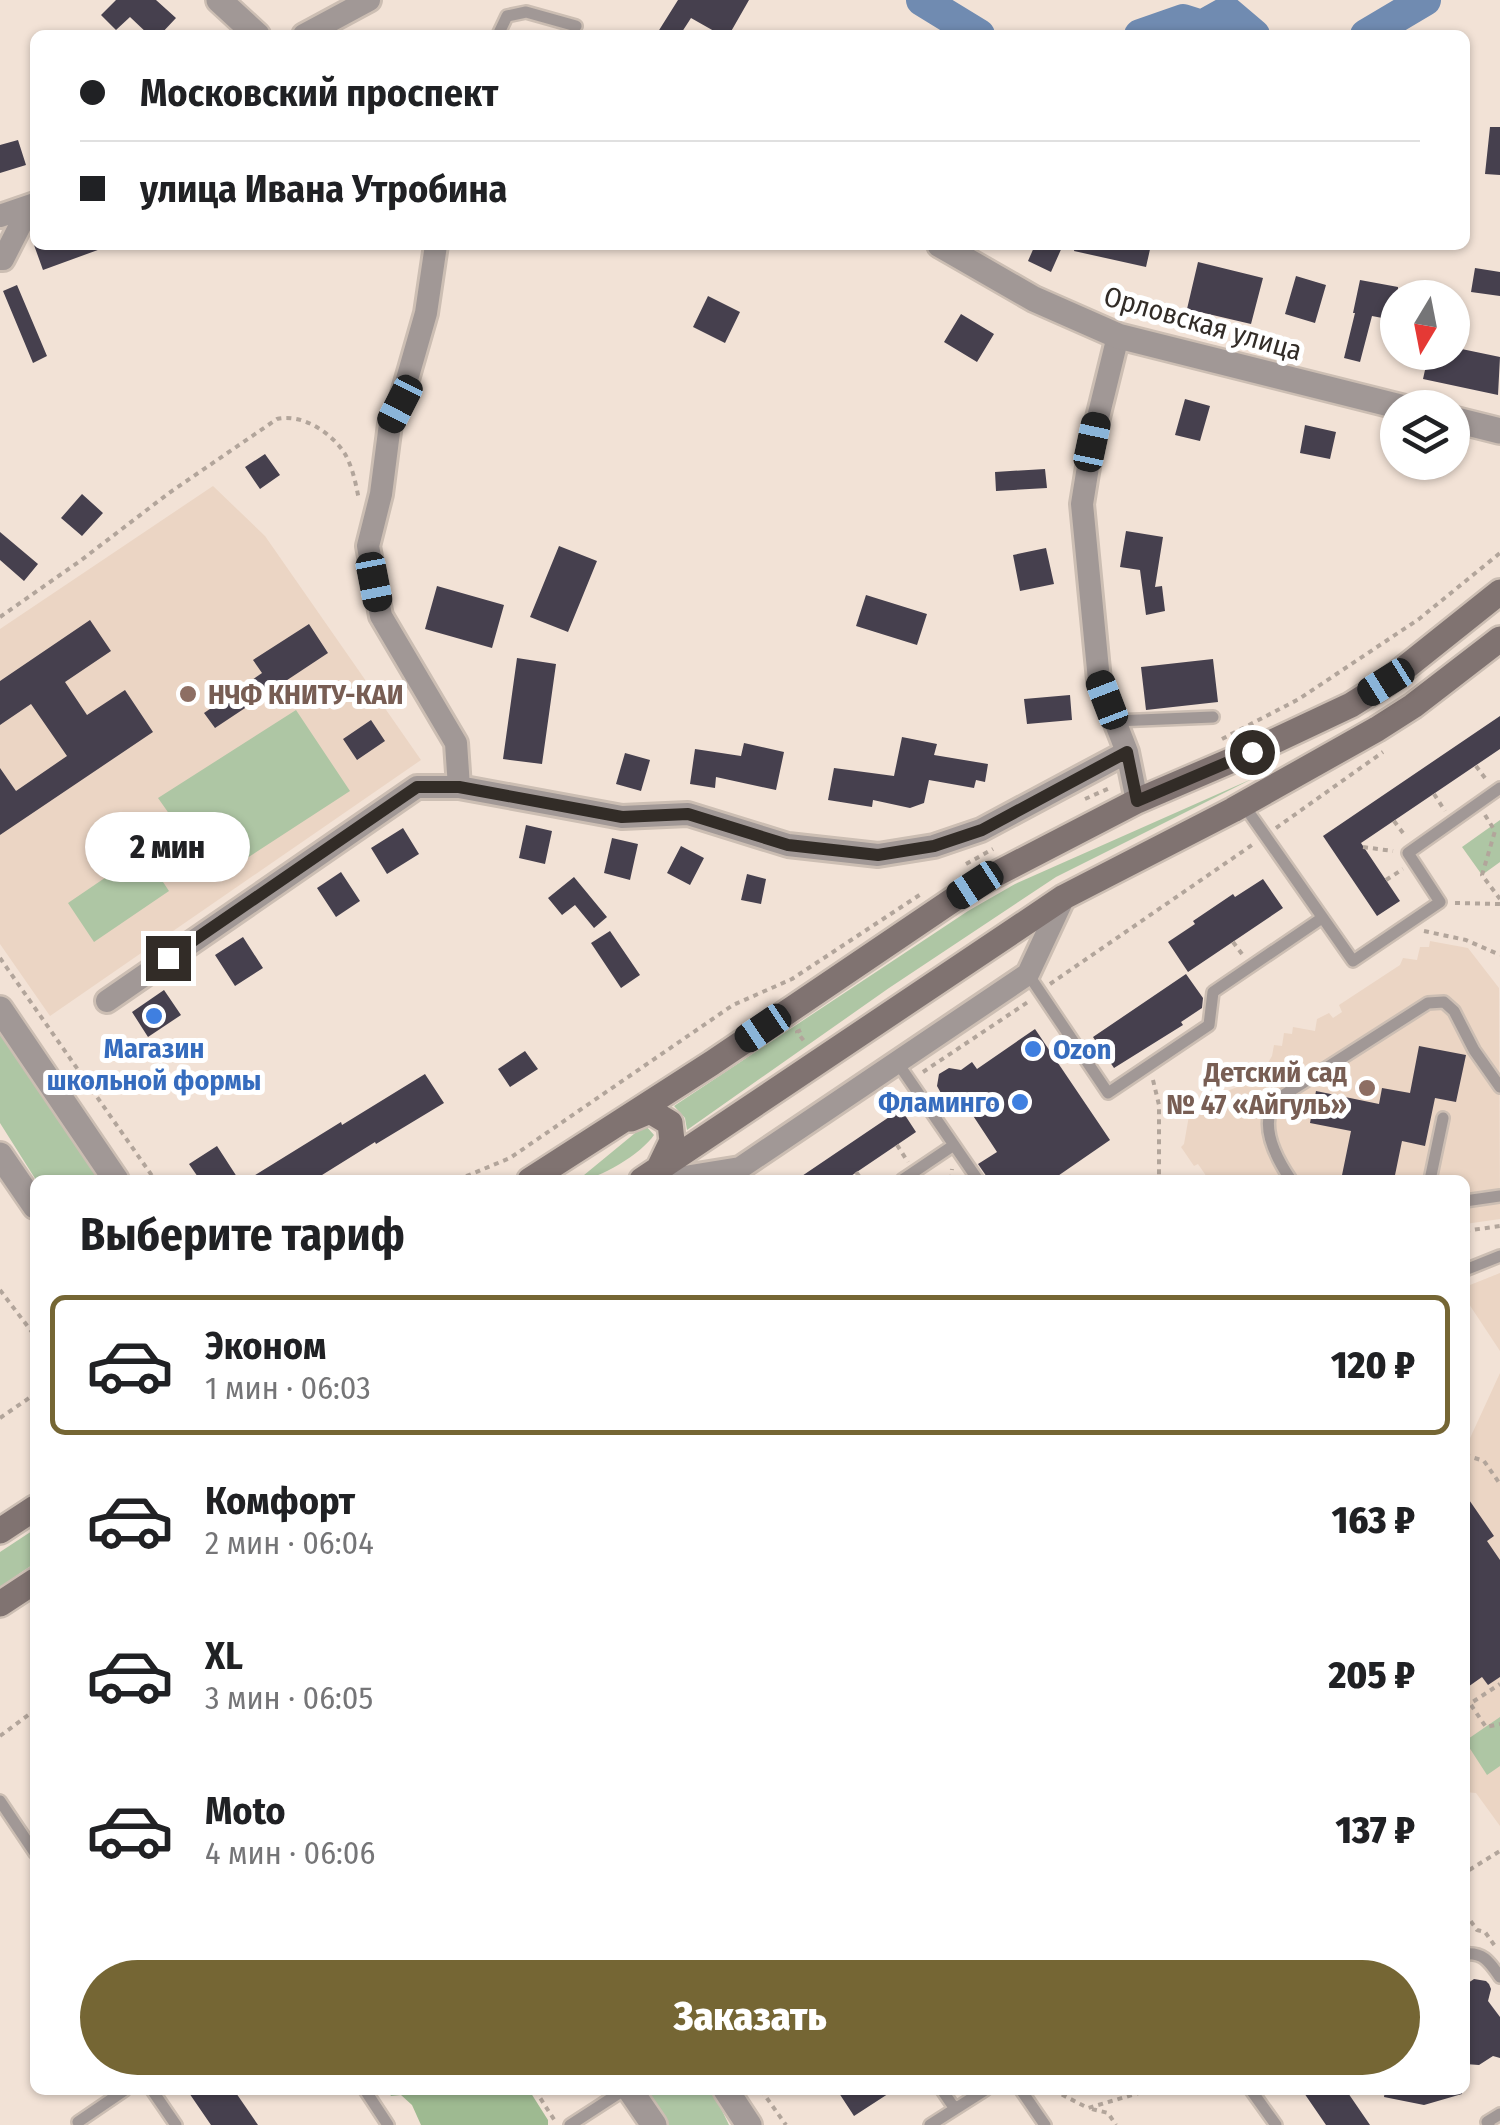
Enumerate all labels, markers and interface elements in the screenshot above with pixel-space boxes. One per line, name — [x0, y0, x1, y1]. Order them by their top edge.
text: Московский проспект — [140, 70, 498, 116]
text: улица Ивана Утробина — [140, 166, 508, 212]
street label: Орловская улица — [1100, 279, 1306, 368]
north arrow — [1380, 280, 1470, 370]
map controls — [1380, 280, 1470, 480]
car — [373, 370, 427, 438]
button: layers — [1380, 390, 1470, 480]
car — [1071, 410, 1113, 474]
car — [354, 550, 394, 614]
car — [1353, 653, 1419, 711]
car — [1082, 667, 1132, 733]
place label: НЧФ КНИТУ-КАИ — [208, 678, 403, 711]
marker: НЧФ КНИТУ-КАИ — [177, 683, 199, 705]
route start — [1230, 730, 1275, 775]
callout: 2 мин — [86, 813, 250, 883]
text: 2 мин — [130, 828, 205, 866]
car — [942, 856, 1008, 914]
route end — [146, 936, 191, 981]
car — [730, 999, 796, 1057]
marker: Магазин школьной формы — [143, 1005, 165, 1027]
place label: Магазин школьной формы — [47, 1032, 261, 1097]
place label: Ozon — [1053, 1033, 1111, 1066]
marker: Ozon — [1022, 1038, 1044, 1060]
place label: Детский сад № 47 «Айгуль» — [1166, 1056, 1347, 1121]
marker: Детский сад № 47 «Айгуль» — [1356, 1077, 1378, 1099]
place label: Фламинго — [878, 1086, 1000, 1119]
marker: Фламинго — [1009, 1091, 1031, 1113]
text: Выберите тариф — [80, 1208, 405, 1262]
icon: car — [85, 1320, 175, 1410]
text: Эконом — [205, 1323, 326, 1369]
text: 120 ₽ — [1331, 1342, 1415, 1388]
text: 1 мин · 06:03 — [205, 1369, 371, 1407]
icon: car — [85, 1475, 175, 1565]
text: Комфорт — [205, 1478, 355, 1524]
text: 163 ₽ — [1332, 1497, 1415, 1543]
text: 2 мин · 06:04 — [205, 1524, 374, 1562]
icon: car — [85, 1630, 175, 1720]
text: XL — [205, 1633, 243, 1679]
text: 205 ₽ — [1329, 1652, 1415, 1698]
text: 3 мин · 06:05 — [205, 1679, 373, 1717]
icon: car — [85, 1785, 175, 1875]
text: Moto — [205, 1788, 286, 1834]
text: 137 ₽ — [1336, 1807, 1415, 1853]
text: 4 мин · 06:06 — [205, 1834, 375, 1872]
button: Заказать — [80, 1960, 1420, 2075]

